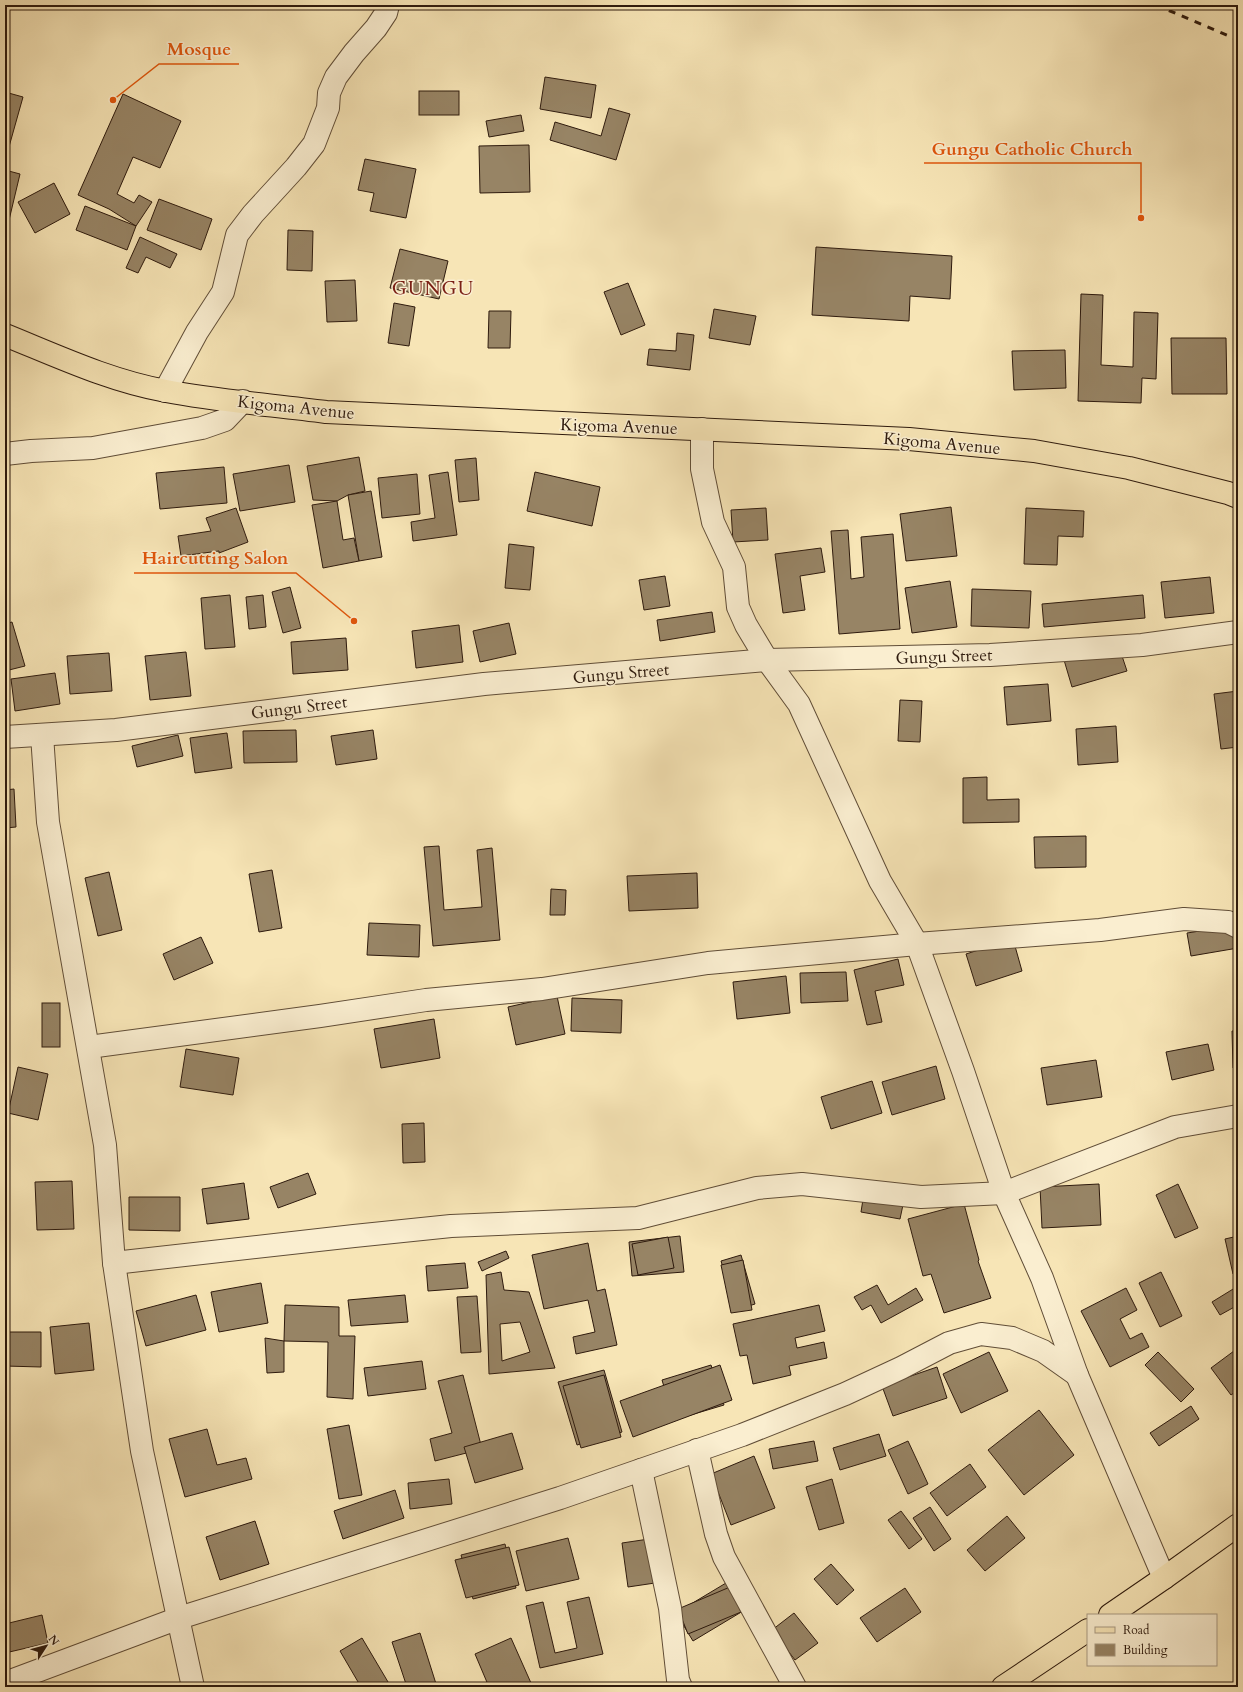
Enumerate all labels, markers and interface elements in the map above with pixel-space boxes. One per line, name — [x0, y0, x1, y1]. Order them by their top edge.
callout: Mosque — [159, 34, 239, 64]
text: Mosque — [167, 37, 231, 62]
callout: Gungu Catholic Church — [924, 133, 1141, 163]
text: Gungu Catholic Church — [932, 137, 1132, 162]
district label: GUNGU — [392, 276, 474, 302]
street label: Kigoma Avenue — [236, 390, 356, 425]
street label: Kigoma Avenue — [560, 413, 678, 440]
street label: Kigoma Avenue — [882, 427, 1002, 460]
callout: Haircutting Salon — [134, 543, 296, 573]
text: Haircutting Salon — [142, 546, 289, 571]
street label: Gungu Street — [895, 643, 993, 670]
street label: Gungu Street — [572, 658, 671, 689]
street label: Gungu Street — [250, 690, 349, 725]
legend — [1087, 1614, 1217, 1666]
text: Road — [1123, 1622, 1150, 1638]
north arrow — [26, 1626, 66, 1666]
text: N — [45, 1632, 63, 1649]
text: Building — [1123, 1642, 1168, 1658]

